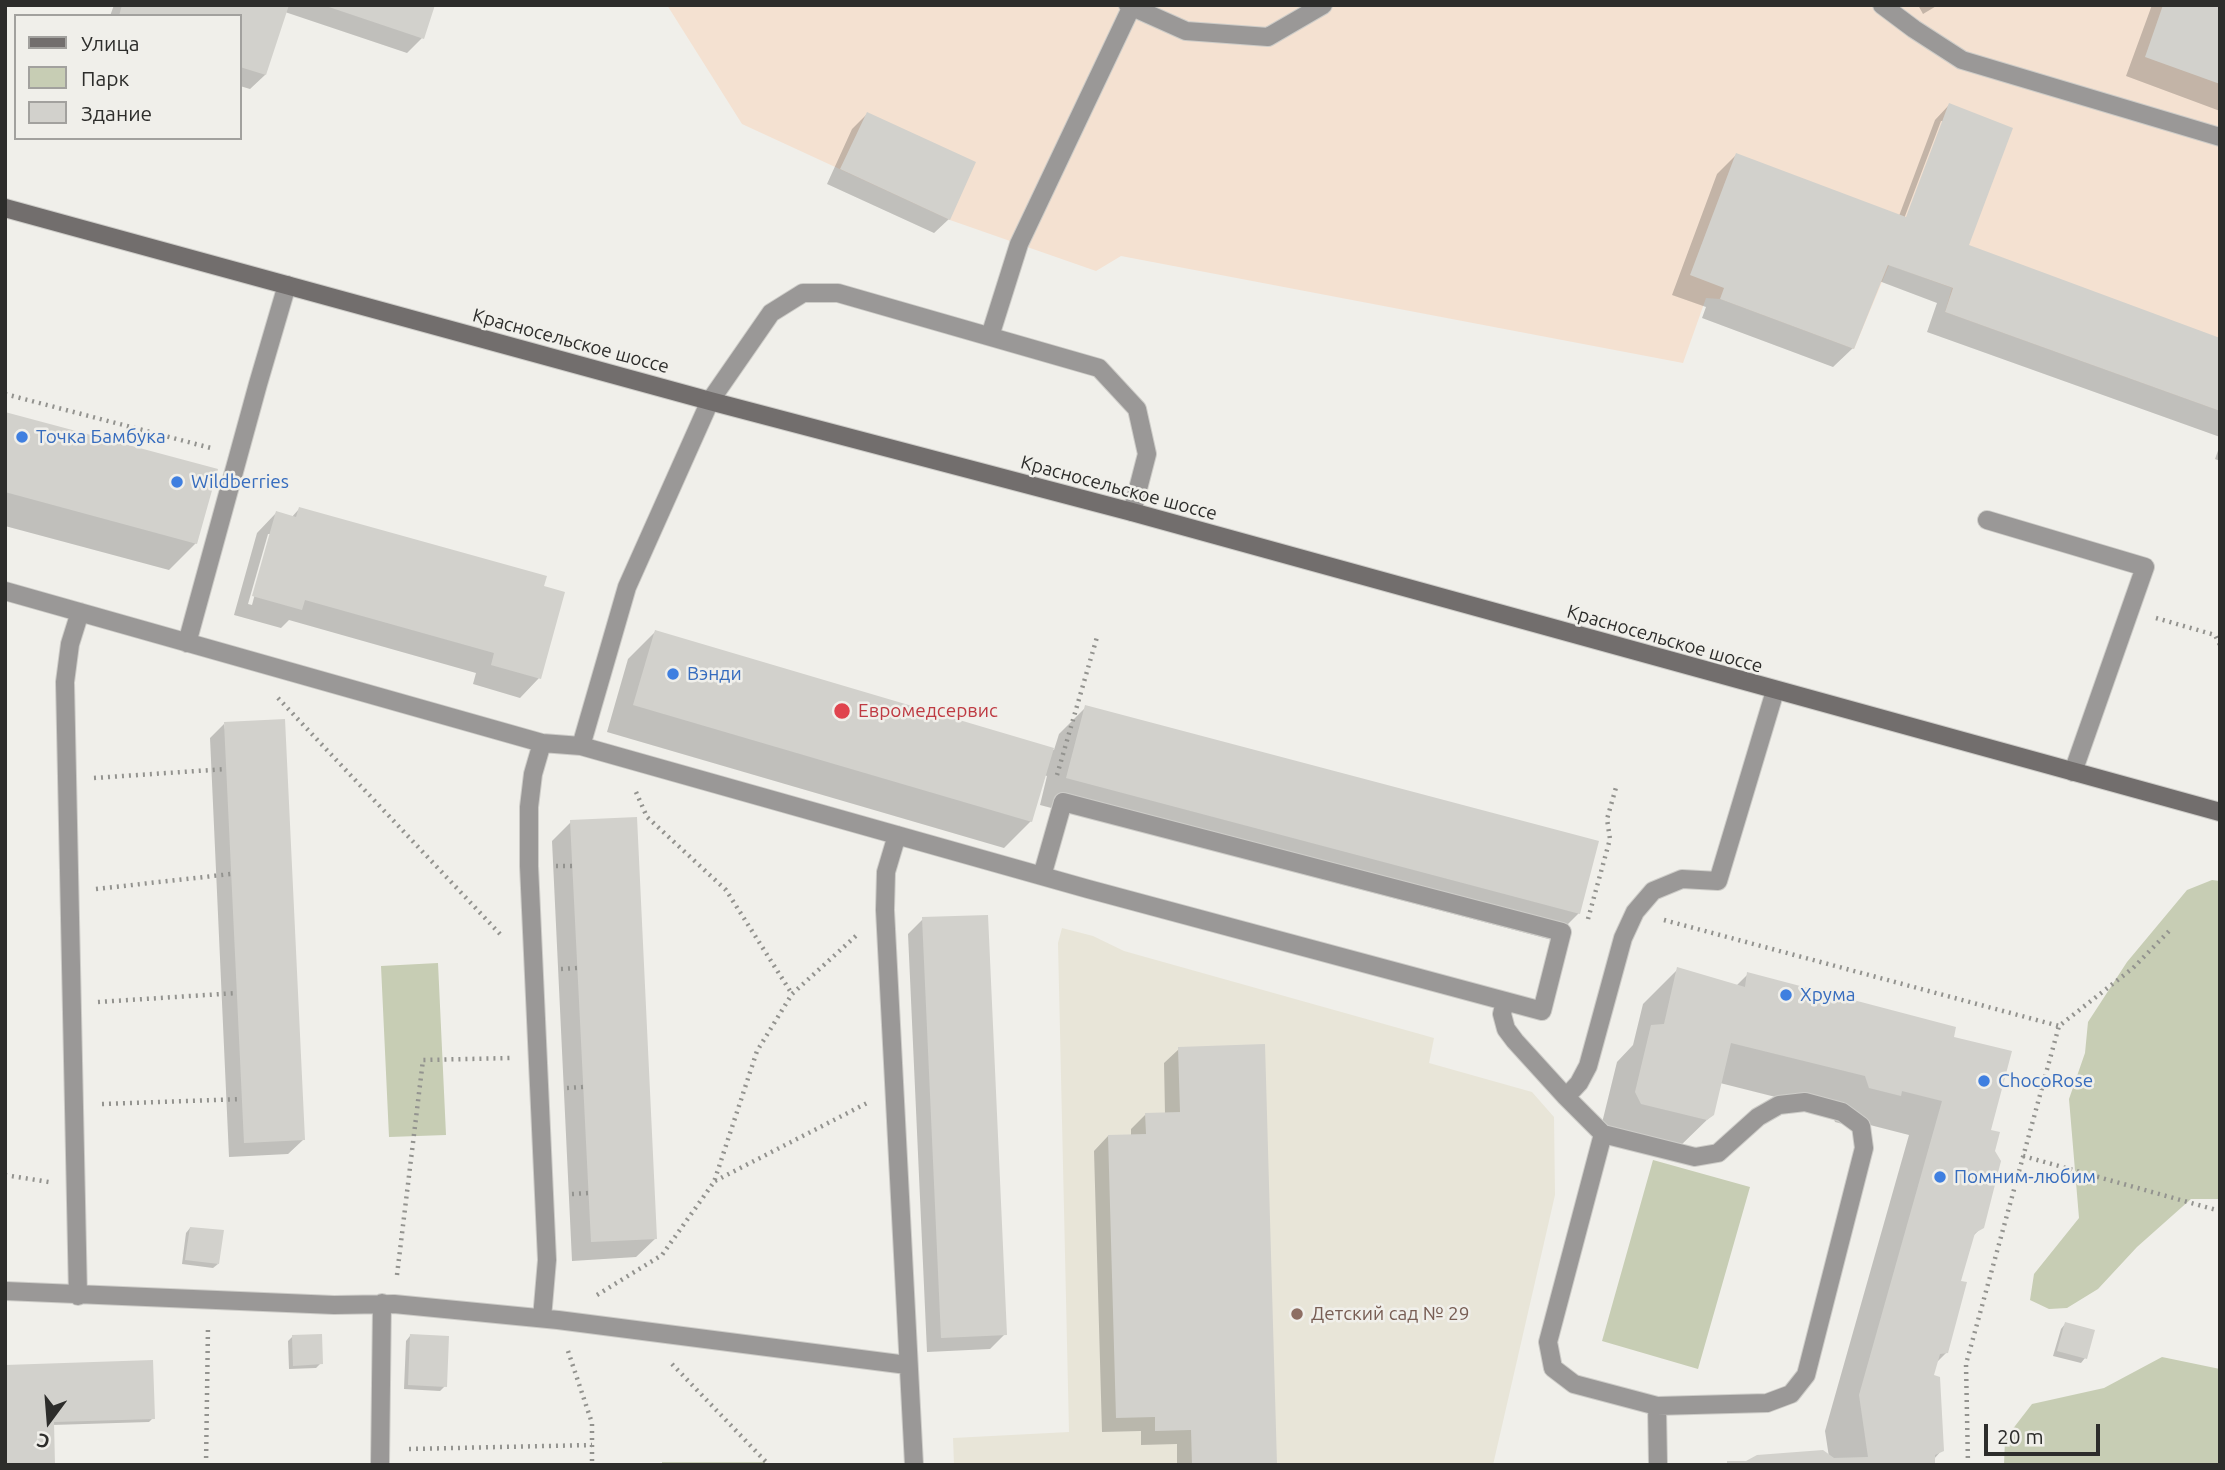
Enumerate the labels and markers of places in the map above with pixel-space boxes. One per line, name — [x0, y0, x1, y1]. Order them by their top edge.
place label: Точка Бамбука — [36, 426, 166, 448]
marker: Точка Бамбука — [14, 429, 30, 445]
place label: Wildberries — [191, 471, 289, 493]
marker: Wildberries — [169, 474, 185, 490]
place label: Вэнди — [687, 663, 742, 685]
marker: Вэнди — [665, 666, 681, 682]
place label: Евромедсервис — [858, 700, 998, 722]
marker: Евромедсервис — [832, 701, 852, 721]
place label: Хрума — [1800, 984, 1856, 1006]
marker: Хрума — [1778, 987, 1794, 1003]
place label: ChocoRose — [1998, 1070, 2093, 1092]
marker: ChocoRose — [1976, 1073, 1992, 1089]
place label: Помним-любим — [1954, 1166, 2096, 1188]
marker: Помним-любим — [1932, 1169, 1948, 1185]
place label: Детский сад № 29 — [1311, 1303, 1469, 1325]
marker: Детский сад № 29 — [1289, 1306, 1305, 1322]

